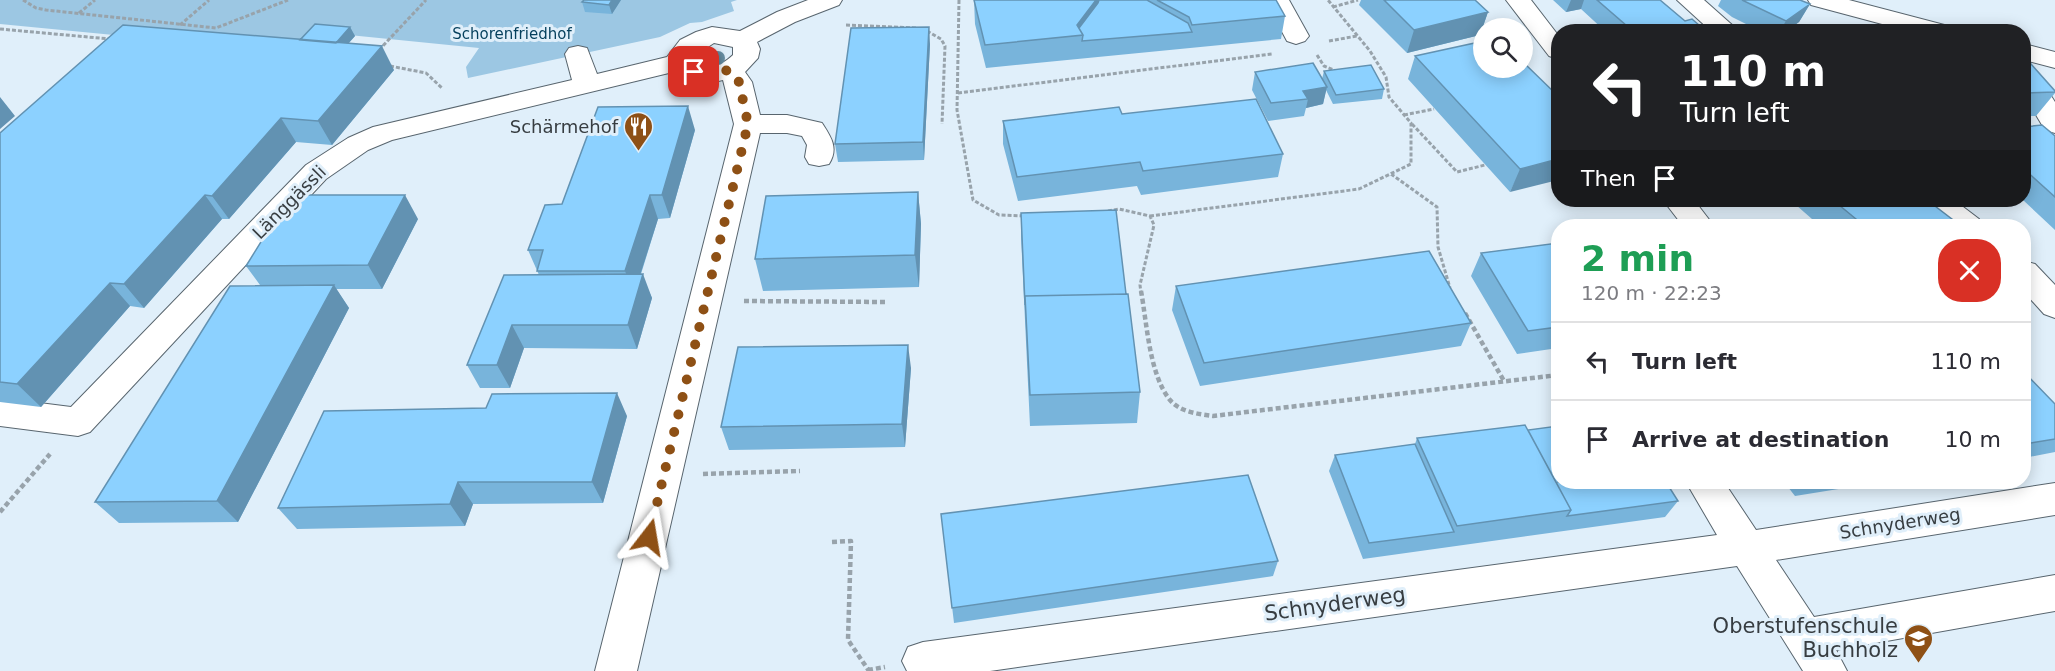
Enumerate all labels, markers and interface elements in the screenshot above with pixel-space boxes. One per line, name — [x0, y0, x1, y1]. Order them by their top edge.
map controls — [1473, 18, 1533, 78]
button: search — [1473, 18, 1533, 78]
park label: Schorenfriedhof — [452, 25, 572, 43]
pin — [668, 46, 719, 97]
text: 110 m — [1680, 47, 1826, 96]
icon: left — [1581, 48, 1659, 126]
icon: arrive — [677, 55, 710, 88]
text: Turn left — [1680, 97, 1790, 128]
restaurant icon: Schärmehof — [623, 110, 655, 152]
place label: Schärmehof — [510, 116, 619, 137]
street label: Länggässli — [248, 161, 330, 243]
icon: arrive — [1648, 162, 1681, 195]
text: Then — [1581, 166, 1636, 191]
text: 2 min — [1581, 238, 1694, 279]
button: close — [1938, 239, 2001, 302]
text: 120 m · 22:23 — [1581, 281, 1722, 305]
icon: left — [1581, 345, 1614, 378]
text: Turn left — [1632, 349, 1737, 374]
text: 110 m — [1931, 349, 2001, 374]
icon: arrive — [1581, 423, 1614, 456]
text: Arrive at destination — [1632, 427, 1889, 452]
text: 10 m — [1945, 427, 2001, 452]
street label: Schnyderweg — [1838, 503, 1962, 543]
position arrow — [617, 505, 681, 569]
street label: Schnyderweg — [1263, 582, 1407, 626]
place label: Oberstufenschule Buchholz — [1713, 614, 1898, 662]
school or university icon: Oberstufenschule Buchholz — [1903, 622, 1935, 664]

